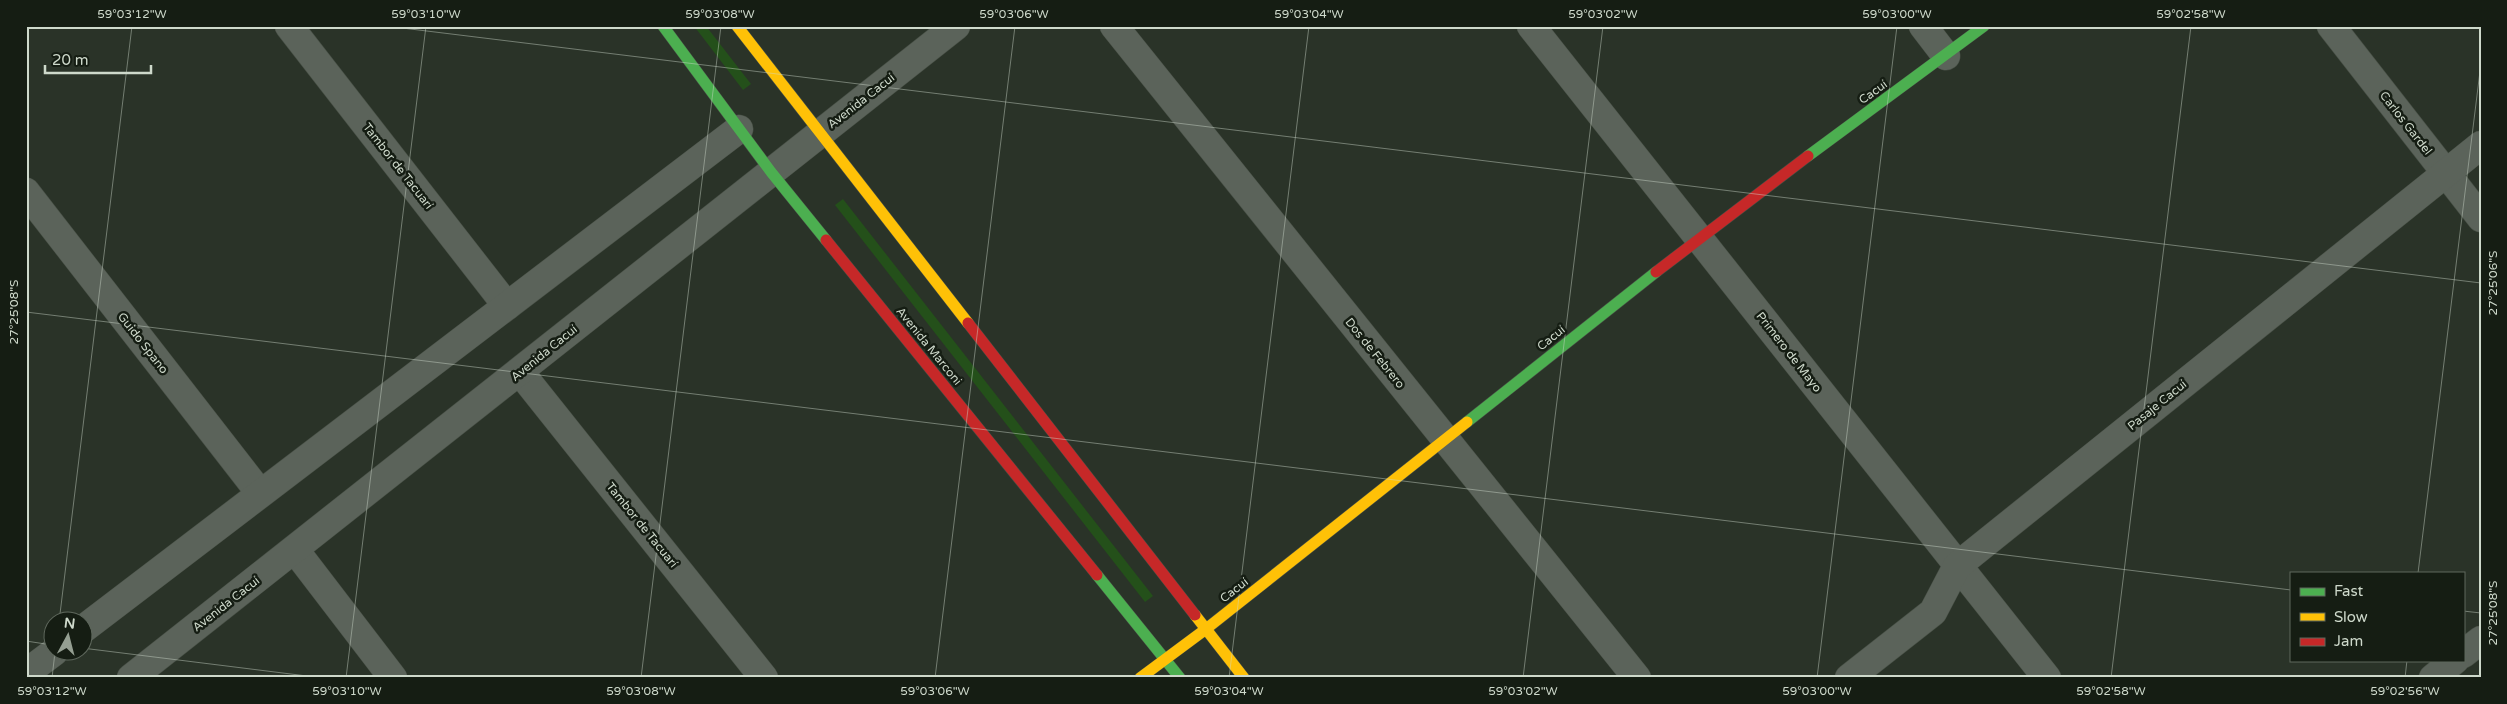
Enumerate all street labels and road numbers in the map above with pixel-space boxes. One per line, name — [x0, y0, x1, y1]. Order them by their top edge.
street label: Avenida Cacuí — [825, 71, 897, 131]
street label: Cacuí — [1856, 77, 1890, 107]
street label: Carlos Gardel — [2377, 89, 2435, 157]
street label: Tambor de Tacuarí — [360, 120, 436, 212]
street label: Avenida Marconi — [893, 304, 965, 388]
street label: Primero de Mayo — [1753, 309, 1825, 395]
street label: Guido Spano — [115, 310, 171, 376]
street label: Dos de Febrero — [1342, 315, 1408, 391]
street label: Avenida Cacuí — [508, 322, 580, 384]
street label: Cacuí — [1534, 323, 1568, 353]
street label: Pasaje Cacuí — [2125, 377, 2189, 433]
street label: Tambor de Tacuarí — [603, 480, 681, 570]
street label: Avenida Cacuí — [190, 574, 262, 634]
street label: Cacuí — [1217, 575, 1251, 605]

